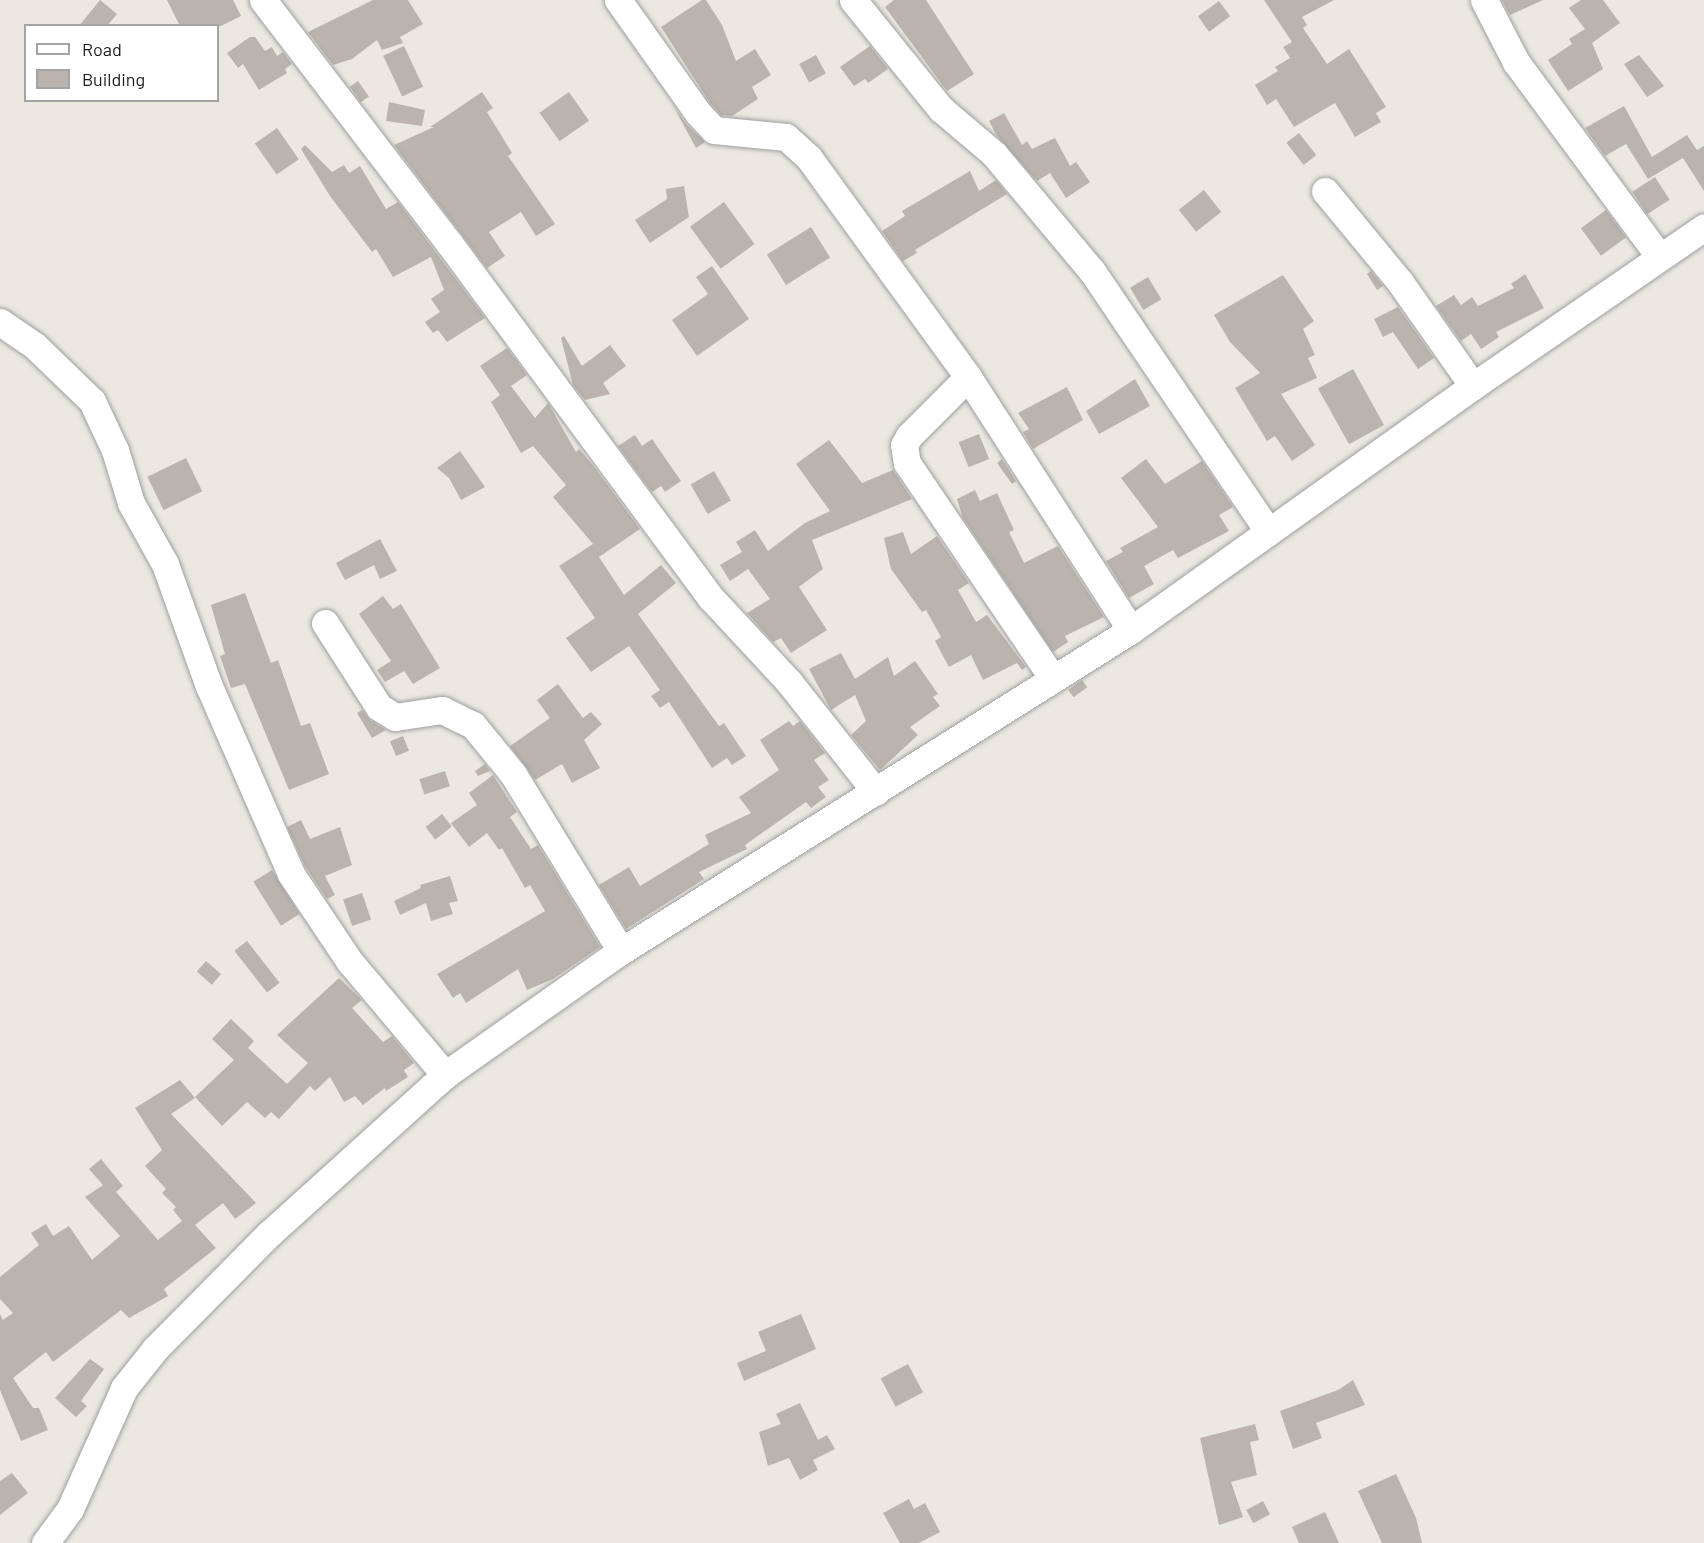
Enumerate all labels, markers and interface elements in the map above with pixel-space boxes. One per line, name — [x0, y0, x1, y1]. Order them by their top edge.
legend — [24, 24, 219, 102]
text: Road — [82, 38, 122, 60]
text: Building — [82, 68, 145, 90]

